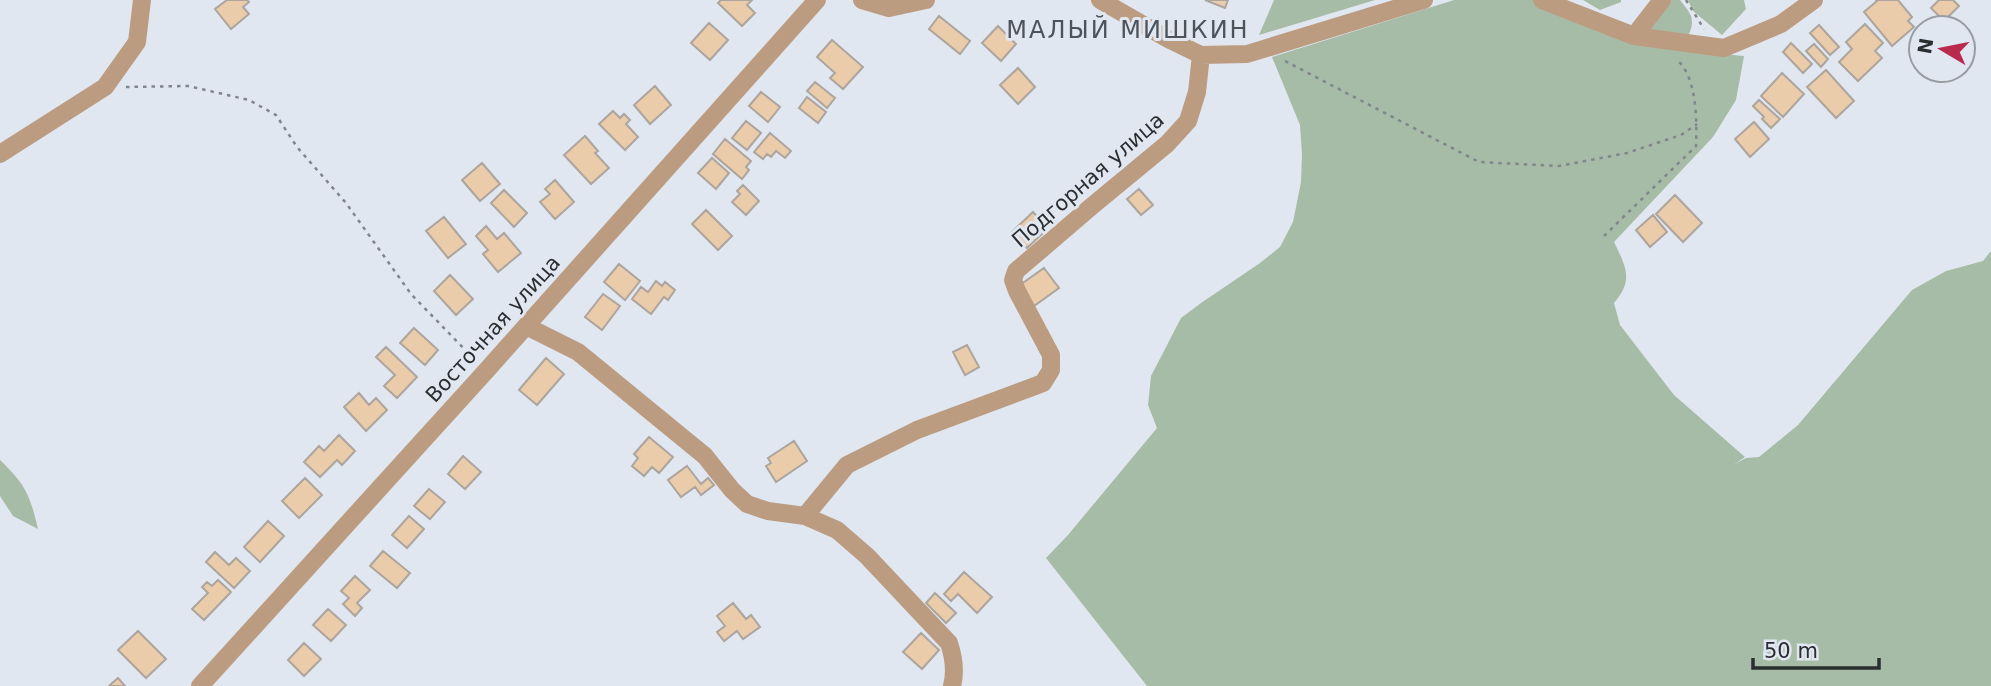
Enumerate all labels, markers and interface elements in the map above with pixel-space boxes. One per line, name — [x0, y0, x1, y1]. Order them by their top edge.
north arrow — [1907, 14, 1977, 84]
district label: МАЛЫЙ МИШКИН — [1006, 15, 1250, 44]
text: N — [1913, 36, 1937, 56]
street label: Подгорная улица — [1007, 108, 1169, 252]
street label: Восточная улица — [421, 251, 565, 407]
scale bar — [1753, 626, 1879, 670]
text: 50 m — [1764, 639, 1818, 663]

